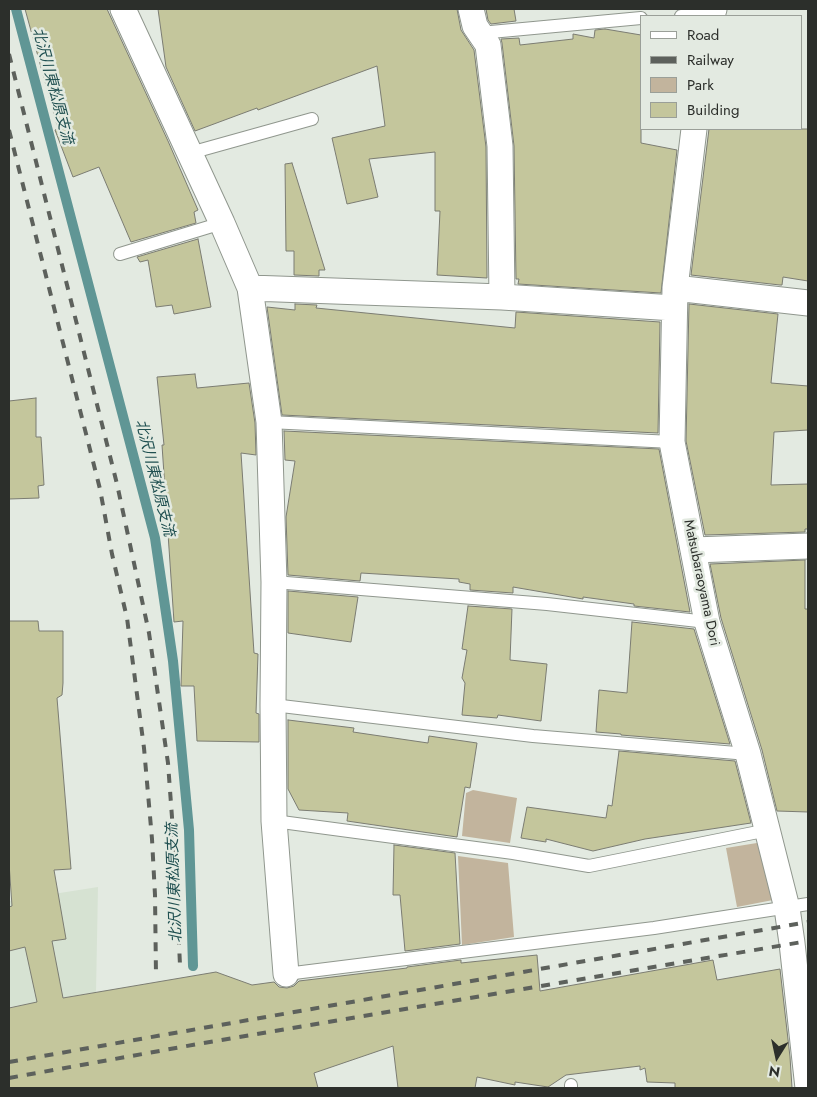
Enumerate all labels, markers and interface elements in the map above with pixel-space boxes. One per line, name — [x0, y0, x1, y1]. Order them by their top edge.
legend — [640, 15, 802, 130]
text: Road — [687, 24, 719, 46]
water label: 北沢川東松原支流 — [28, 26, 76, 146]
text: Railway — [687, 49, 734, 71]
text: Park — [687, 74, 714, 96]
text: Building — [687, 99, 739, 121]
water label: 北沢川東松原支流 — [131, 418, 177, 538]
street label: Matsubaraoyama Dori — [679, 518, 723, 648]
water label: 北沢川東松原支流 — [164, 823, 186, 943]
north arrow — [752, 1032, 802, 1082]
text: N — [767, 1061, 782, 1083]

